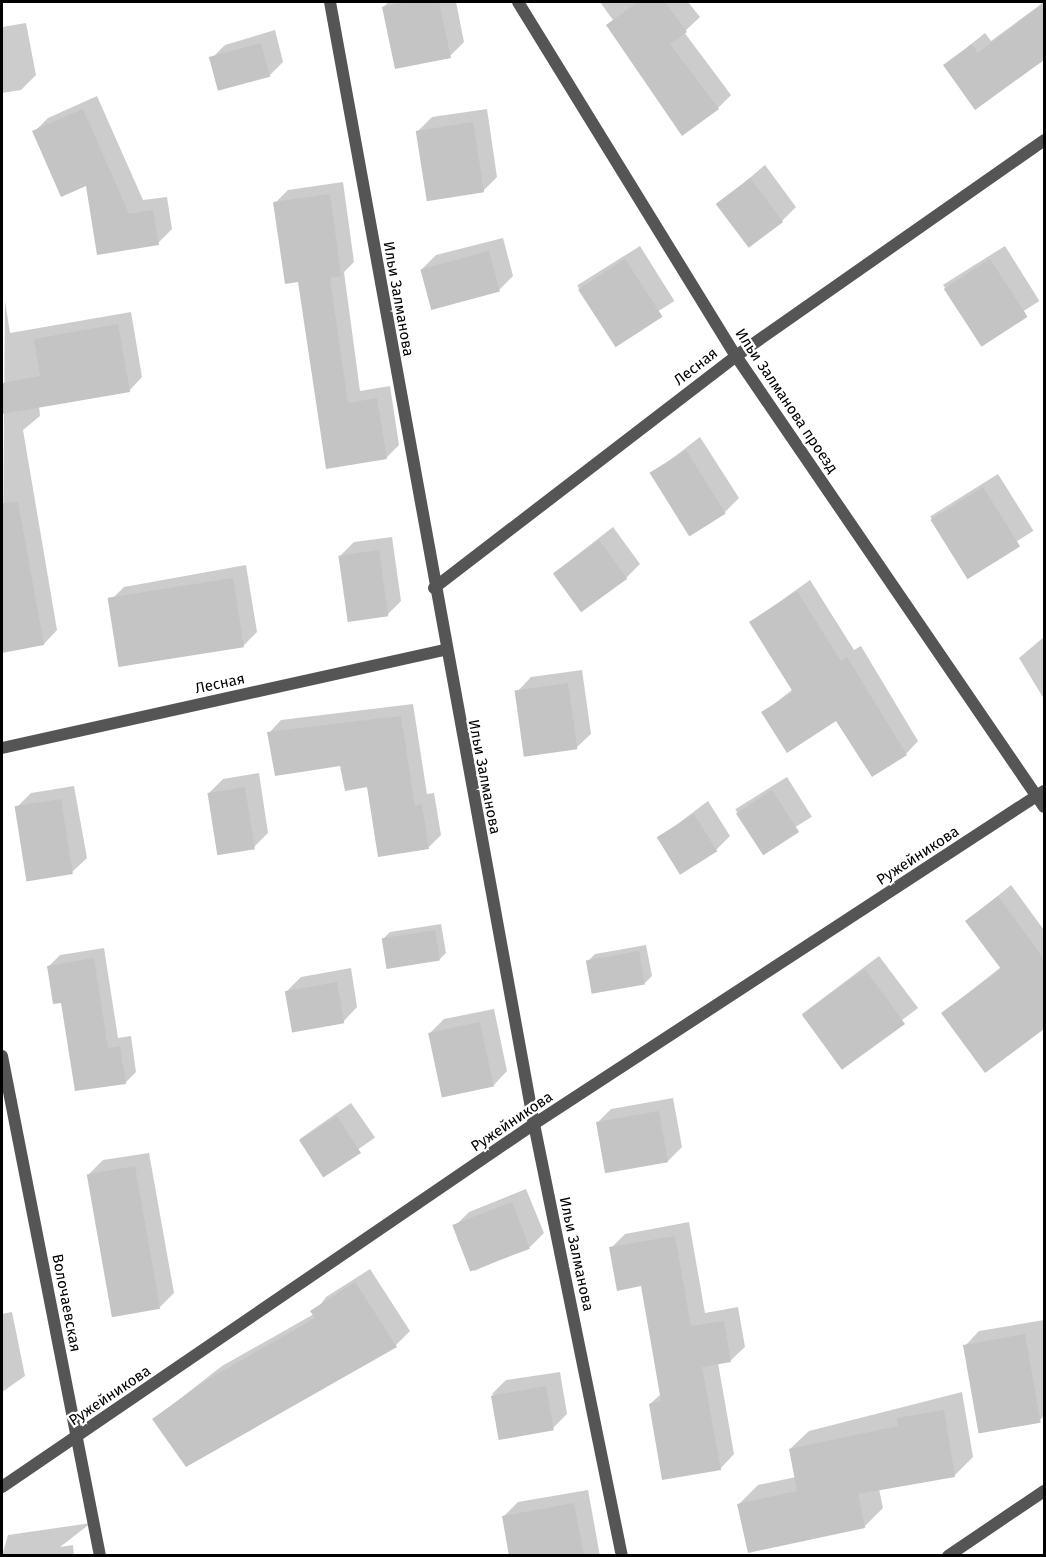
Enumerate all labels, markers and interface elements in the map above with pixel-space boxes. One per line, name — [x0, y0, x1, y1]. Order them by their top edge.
street label: Ильи Залманова — [379, 240, 417, 358]
street label: Ильи Залманова проезд — [731, 325, 841, 477]
street label: Лесная — [671, 344, 721, 390]
street label: Лесная — [193, 670, 247, 698]
street label: Ильи Залманова — [464, 718, 504, 836]
street label: Ружейникова — [873, 823, 963, 889]
street label: Ружейникова — [468, 1088, 556, 1156]
street label: Ильи Залманова — [555, 1195, 597, 1313]
street label: Волочаевская — [48, 1253, 84, 1353]
street label: Ружейникова — [66, 1362, 154, 1430]

